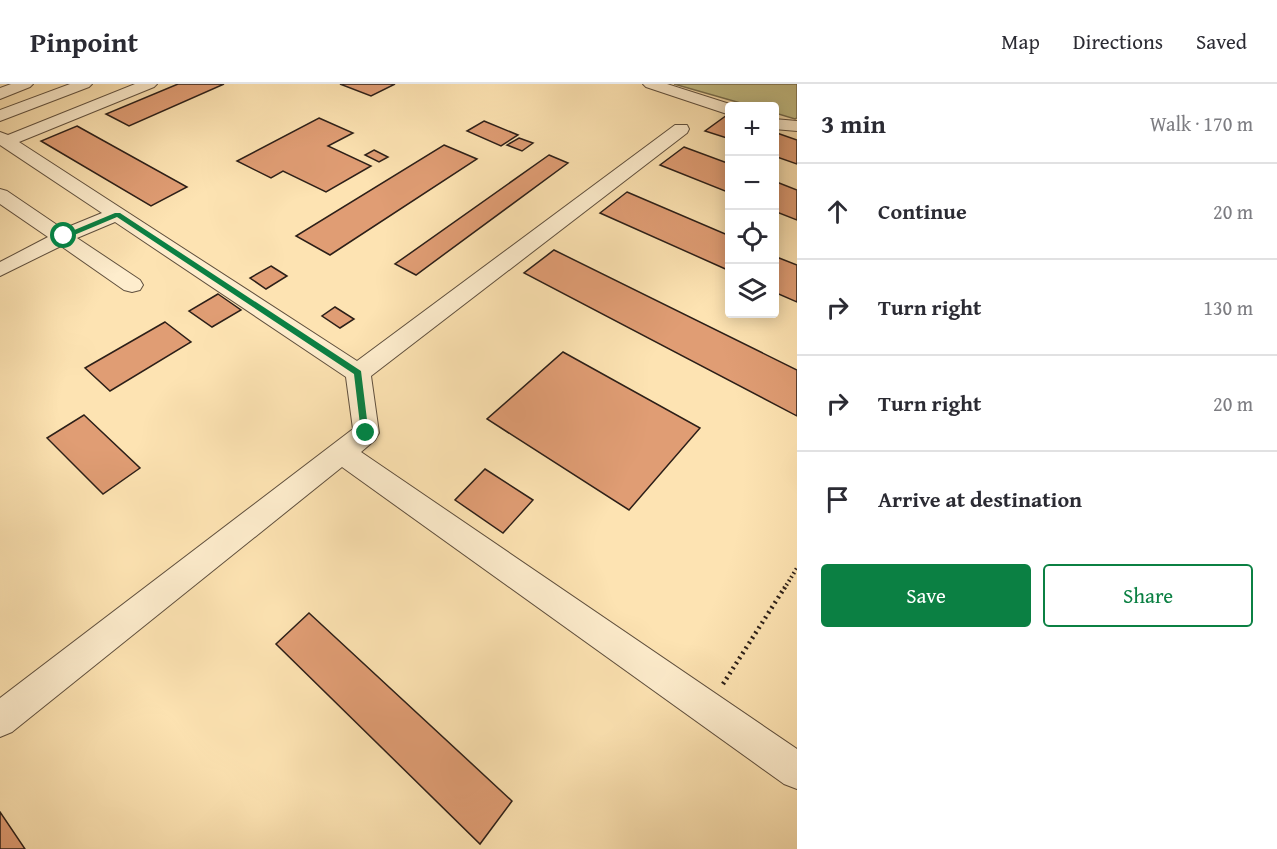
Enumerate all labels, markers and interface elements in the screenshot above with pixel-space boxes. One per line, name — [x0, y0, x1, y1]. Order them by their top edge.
text: Pinpoint — [30, 21, 138, 62]
text: Map — [1001, 26, 1040, 57]
text: Directions — [1073, 26, 1163, 57]
text: Saved — [1196, 26, 1247, 57]
map controls — [725, 102, 779, 318]
button: + — [725, 102, 779, 156]
text: 3 min — [821, 104, 886, 143]
text: Walk · 170 m — [1150, 109, 1253, 138]
button: − — [725, 156, 779, 210]
icon: ahead — [821, 195, 854, 228]
text: Continue — [878, 195, 967, 227]
text: 20 m — [1213, 197, 1253, 226]
button: locate — [725, 210, 779, 264]
route start — [50, 222, 76, 248]
button: layers — [725, 264, 779, 318]
icon: right — [821, 291, 854, 324]
text: Turn right — [878, 291, 981, 323]
text: 130 m — [1203, 293, 1253, 322]
icon: right — [821, 387, 854, 420]
text: Turn right — [878, 387, 981, 419]
text: 20 m — [1213, 389, 1253, 418]
route end — [352, 419, 378, 445]
icon: arrive — [821, 483, 854, 516]
text: Arrive at destination — [878, 483, 1082, 515]
button: Save — [821, 564, 1031, 627]
button: Share — [1043, 564, 1253, 627]

